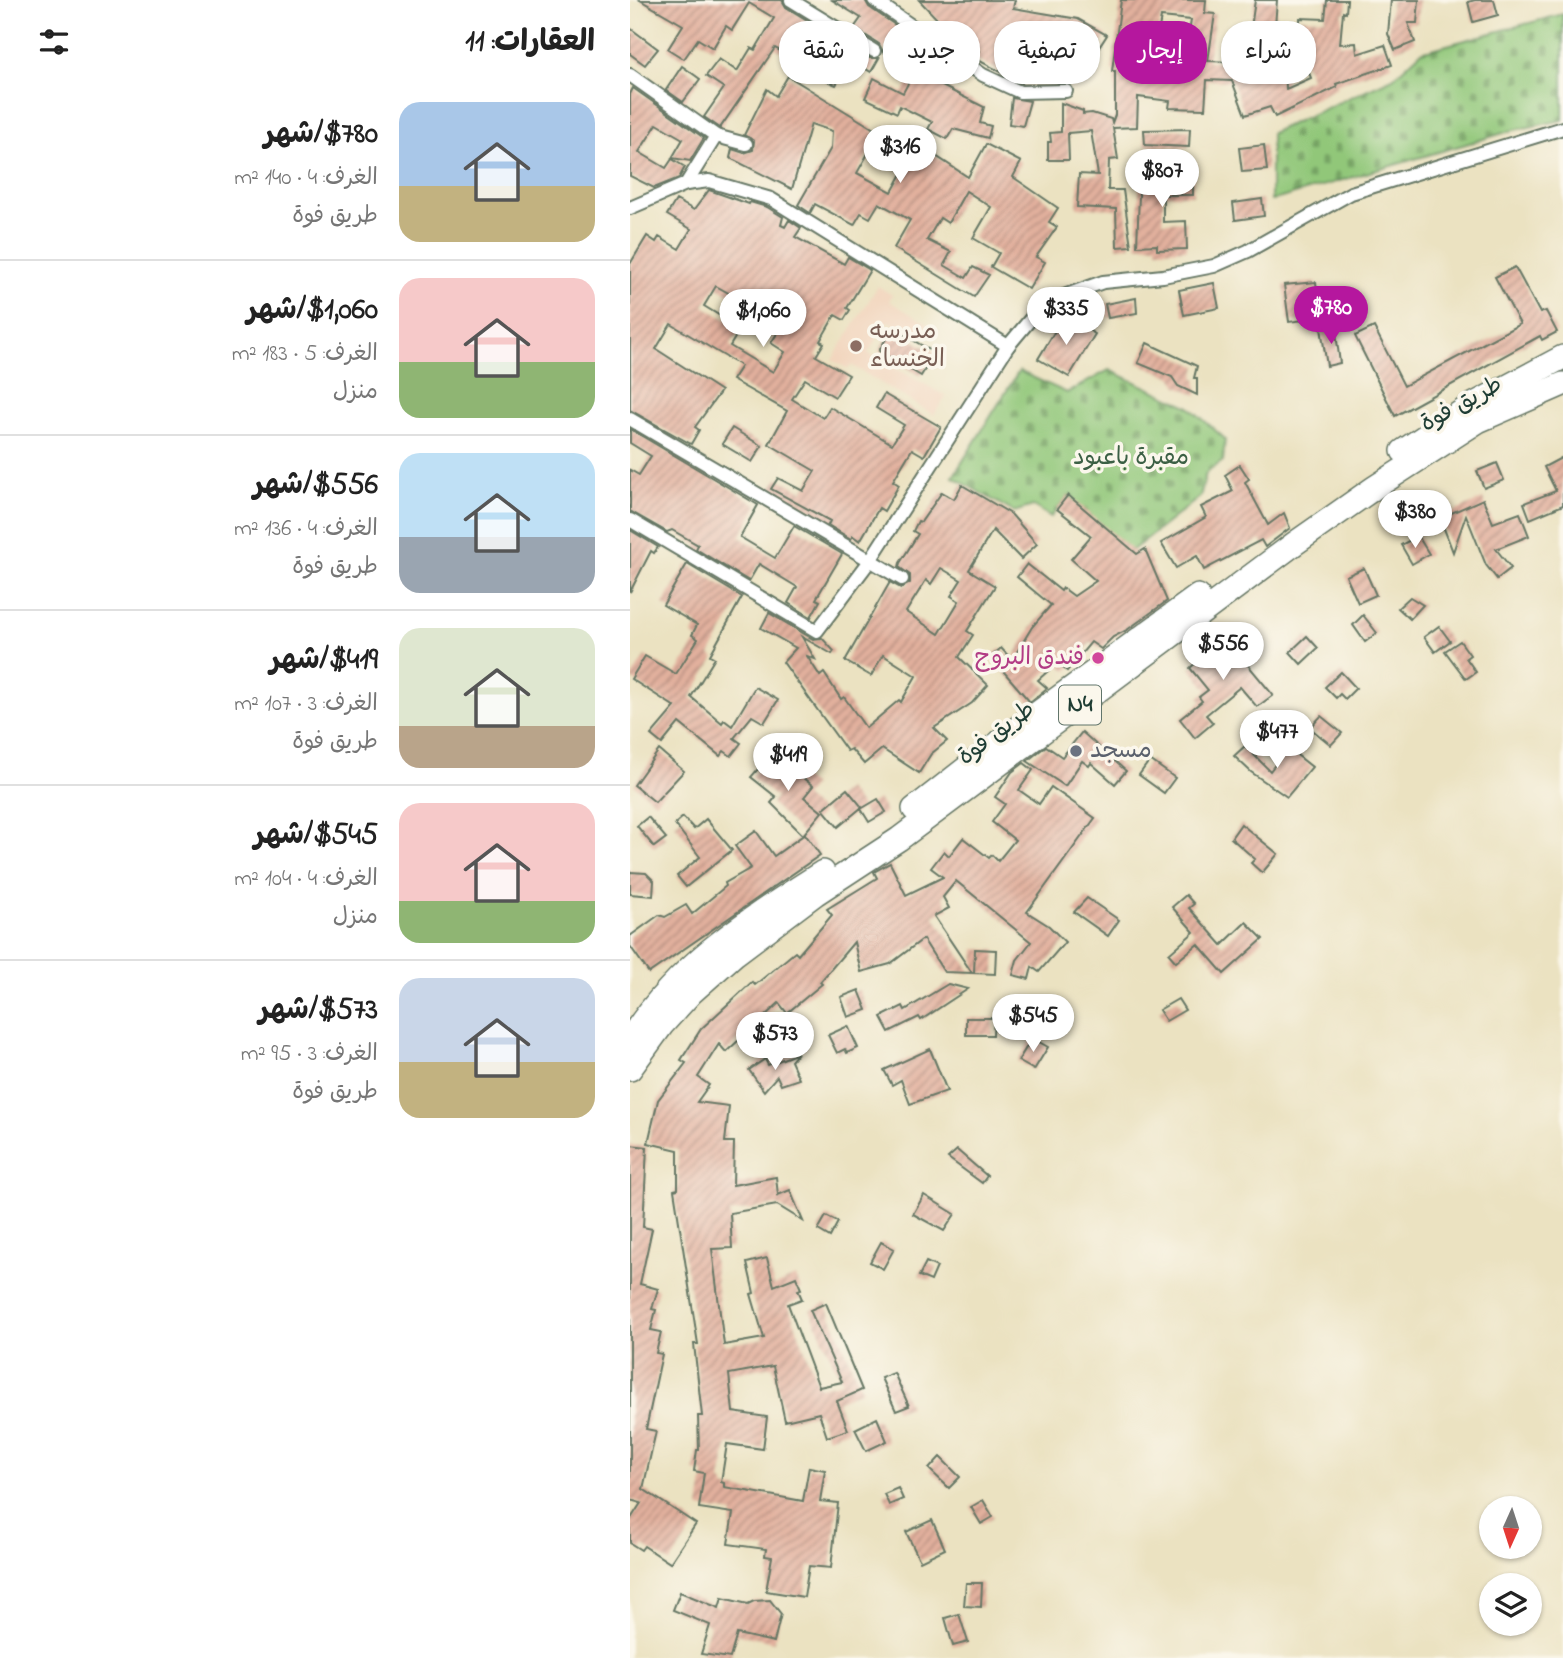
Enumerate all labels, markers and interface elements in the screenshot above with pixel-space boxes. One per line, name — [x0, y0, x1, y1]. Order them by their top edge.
text: العقارات: 11 — [465, 21, 595, 65]
chip: شقة — [779, 21, 869, 84]
chip: جديد — [883, 21, 980, 84]
chip: تصفية — [994, 21, 1100, 84]
chip: إيجار — [1114, 21, 1207, 84]
chip: شراء — [1221, 21, 1316, 84]
icon: filters — [35, 23, 73, 61]
text: $780/شهر — [264, 113, 378, 157]
pin: $316 — [859, 125, 941, 185]
icon: home — [455, 130, 539, 214]
text: $316 — [880, 131, 920, 164]
pin: $807 — [1121, 150, 1203, 209]
text: $807 — [1141, 155, 1183, 188]
text: الغرف: 4 · 140 m² — [234, 162, 378, 195]
text: طريق فوة — [292, 200, 378, 233]
pin: $780 — [1290, 286, 1372, 346]
pin: $335 — [1025, 288, 1107, 347]
text: $1,060/شهر — [247, 289, 378, 333]
pin: $1,060 — [706, 290, 820, 349]
text: $780 — [1310, 292, 1352, 325]
text: $335 — [1043, 293, 1089, 326]
text: $1,060 — [735, 295, 791, 328]
icon: home — [455, 306, 539, 390]
place label: مدرسه الخنساء — [870, 315, 945, 378]
text: الغرف: 5 · 183 m² — [232, 338, 378, 371]
marker: مدرسه الخنساء — [848, 338, 864, 354]
street label: طريق فوة — [1414, 368, 1510, 442]
text: منزل — [333, 376, 378, 409]
park label: مقبرة باعبود — [1073, 441, 1189, 476]
text: $556/شهر — [253, 464, 378, 508]
icon: home — [455, 481, 539, 565]
pin: $380 — [1374, 490, 1456, 550]
text: $380 — [1394, 496, 1436, 529]
text: الغرف: 4 · 136 m² — [234, 513, 378, 546]
text: طريق فوة — [292, 551, 378, 584]
pin: $556 — [1182, 622, 1264, 682]
text: $556 — [1198, 628, 1248, 661]
text: $419/شهر — [270, 639, 378, 683]
place label: فندق البروج — [974, 641, 1084, 676]
marker: فندق البروج — [1090, 650, 1106, 666]
icon: home — [455, 656, 539, 740]
road number: N4 — [1059, 685, 1101, 724]
text: الغرف: 3 · 107 m² — [234, 688, 378, 721]
street label: طريق فوة — [951, 693, 1043, 775]
pin: $477 — [1236, 710, 1318, 770]
text: $477 — [1256, 716, 1298, 749]
text: طريق فوة — [292, 726, 378, 759]
pin: $419 — [747, 734, 829, 793]
place label: مسجد — [1090, 734, 1152, 769]
text: $419 — [769, 739, 807, 772]
marker: مسجد — [1068, 743, 1084, 759]
text: $545/شهر — [254, 814, 378, 858]
icon: home — [455, 831, 539, 915]
text: الغرف: 4 · 104 m² — [234, 863, 378, 896]
text: منزل — [333, 901, 378, 934]
text: $573/شهر — [259, 989, 378, 1033]
pin: $545 — [992, 995, 1074, 1054]
text: $545 — [1008, 1000, 1058, 1033]
icon: home — [455, 1006, 539, 1090]
pin: $573 — [734, 1012, 816, 1072]
text: $573 — [752, 1018, 798, 1051]
text: الغرف: 3 · 95 m² — [241, 1038, 378, 1071]
text: طريق فوة — [292, 1076, 378, 1109]
north arrow — [1479, 1496, 1542, 1559]
map controls — [1479, 1496, 1542, 1636]
button: layers — [1479, 1573, 1542, 1636]

